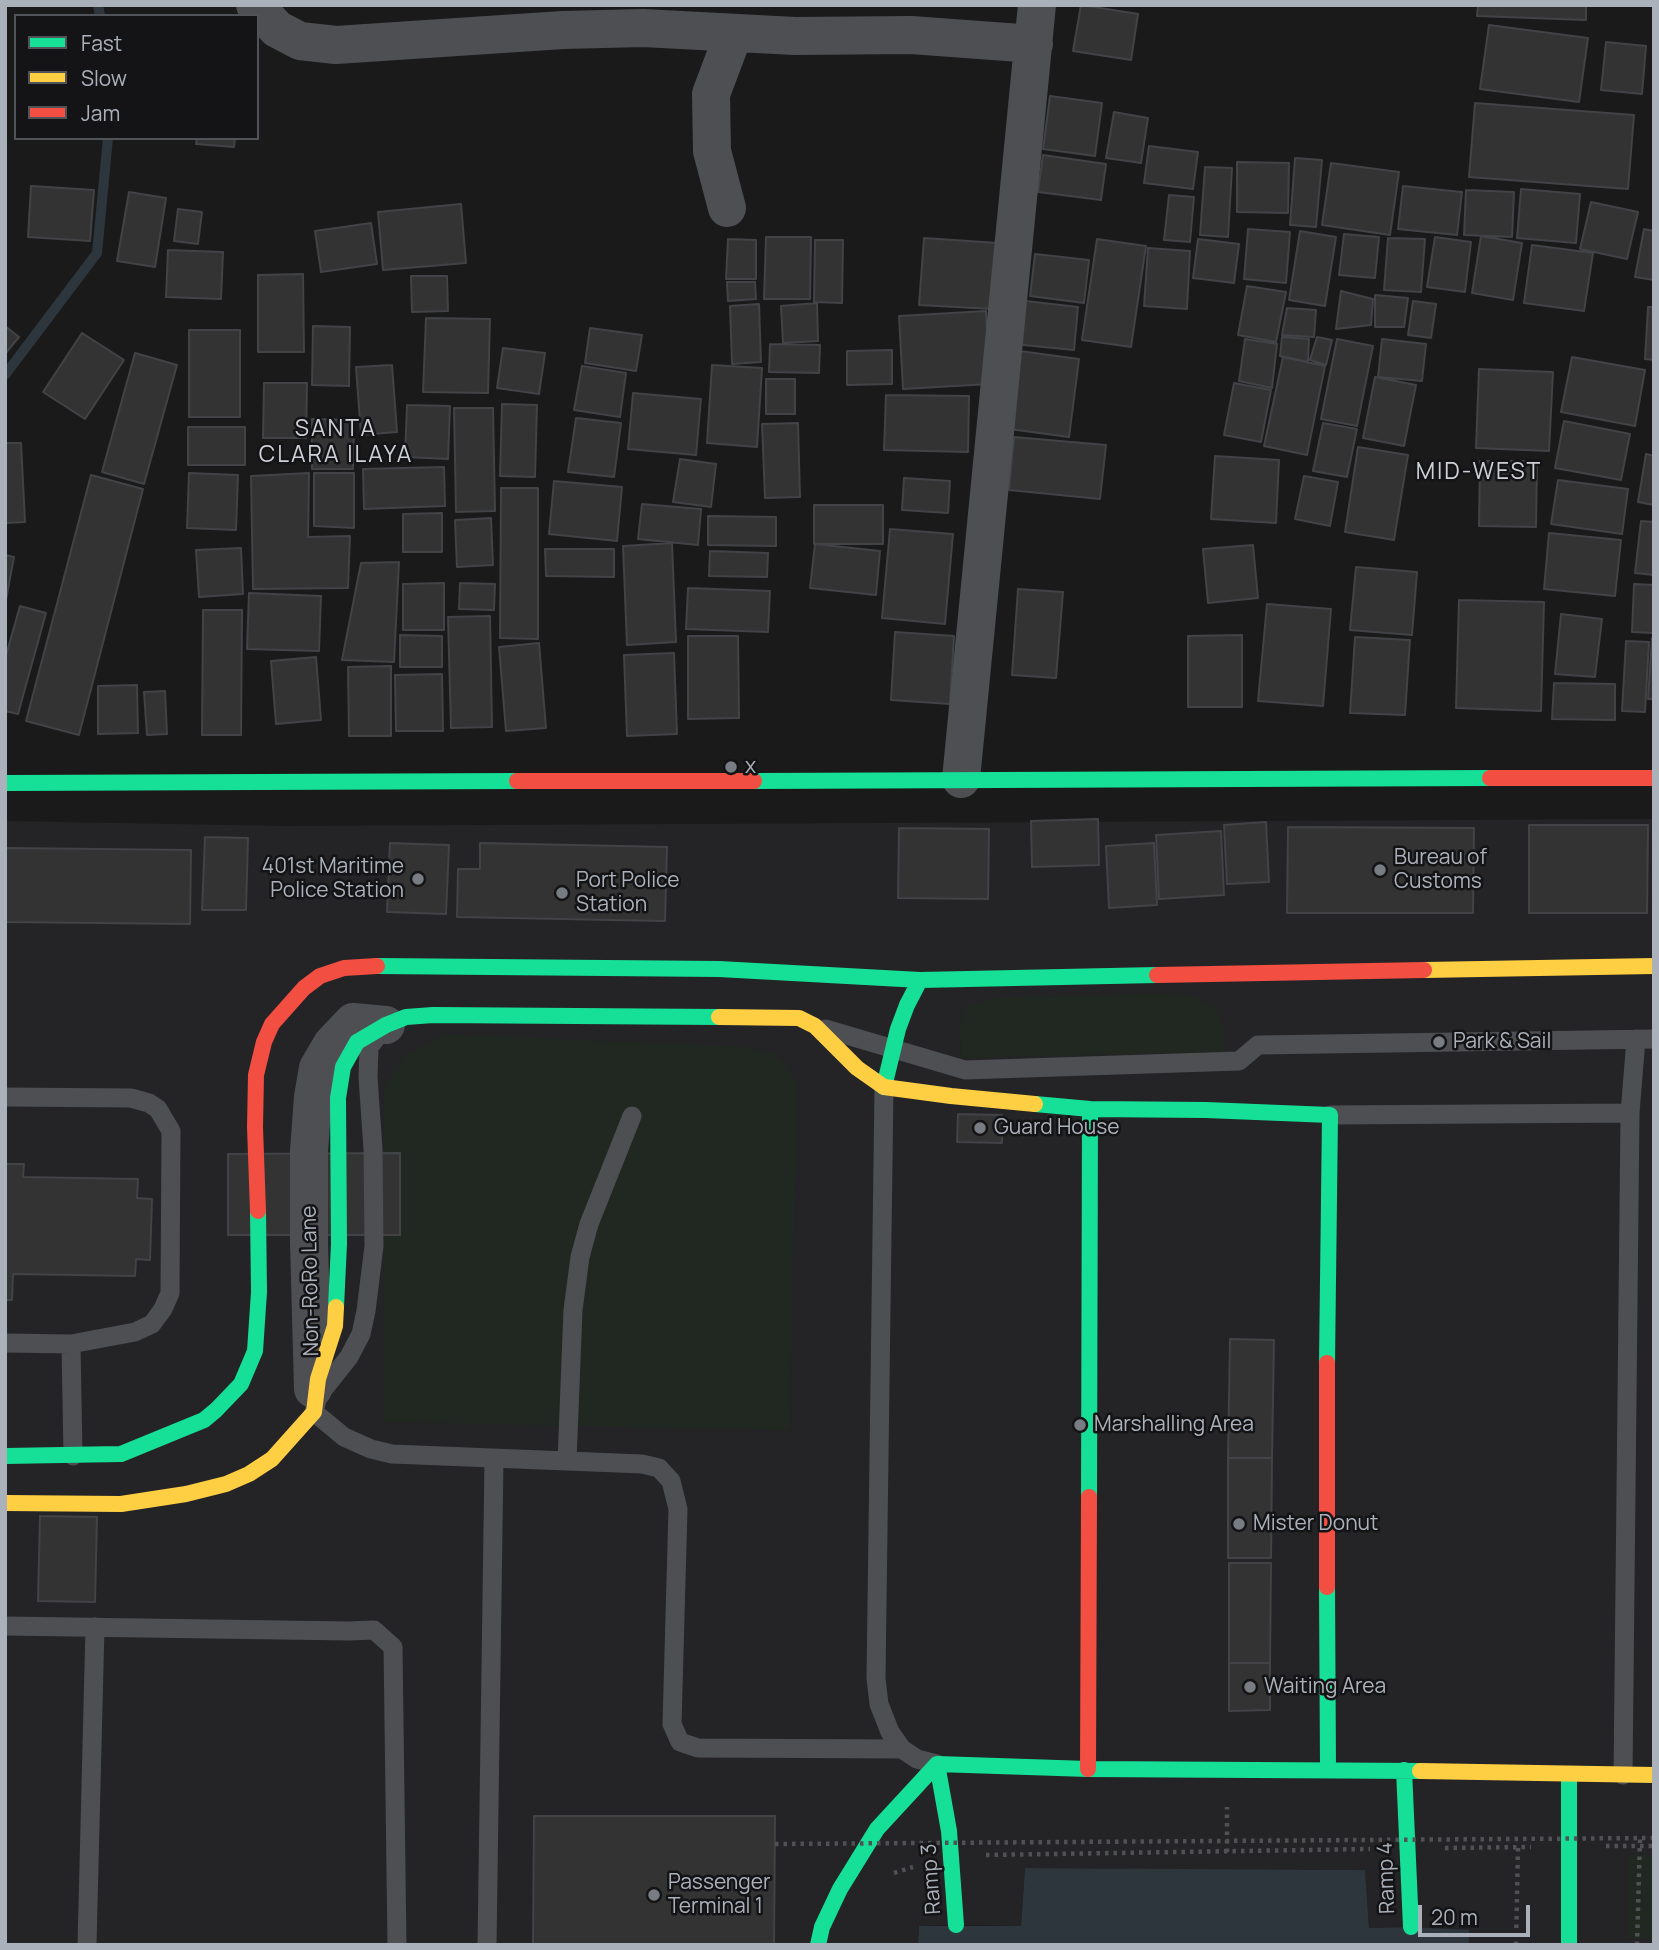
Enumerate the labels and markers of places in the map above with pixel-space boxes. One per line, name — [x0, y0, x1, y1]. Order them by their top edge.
place label: x — [745, 754, 756, 780]
marker: x — [723, 759, 739, 775]
place label: Bureau of Customs — [1394, 845, 1487, 895]
place label: 401st Maritime Police Station — [262, 854, 404, 904]
marker: Bureau of Customs — [1372, 862, 1388, 878]
place label: Port Police Station — [576, 868, 680, 918]
marker: 401st Maritime Police Station — [410, 871, 426, 887]
marker: Port Police Station — [554, 885, 570, 901]
place label: Park & Sail — [1453, 1029, 1551, 1055]
marker: Park & Sail — [1431, 1034, 1447, 1050]
place label: Guard House — [994, 1115, 1120, 1141]
marker: Guard House — [972, 1120, 988, 1136]
place label: Marshalling Area — [1094, 1412, 1254, 1438]
marker: Marshalling Area — [1072, 1417, 1088, 1433]
place label: Mister Donut — [1253, 1511, 1378, 1537]
marker: Mister Donut — [1231, 1516, 1247, 1532]
place label: Waiting Area — [1264, 1674, 1386, 1700]
marker: Waiting Area — [1242, 1679, 1258, 1695]
place label: Passenger Terminal 1 — [668, 1870, 771, 1920]
marker: Passenger Terminal 1 — [646, 1887, 662, 1903]

